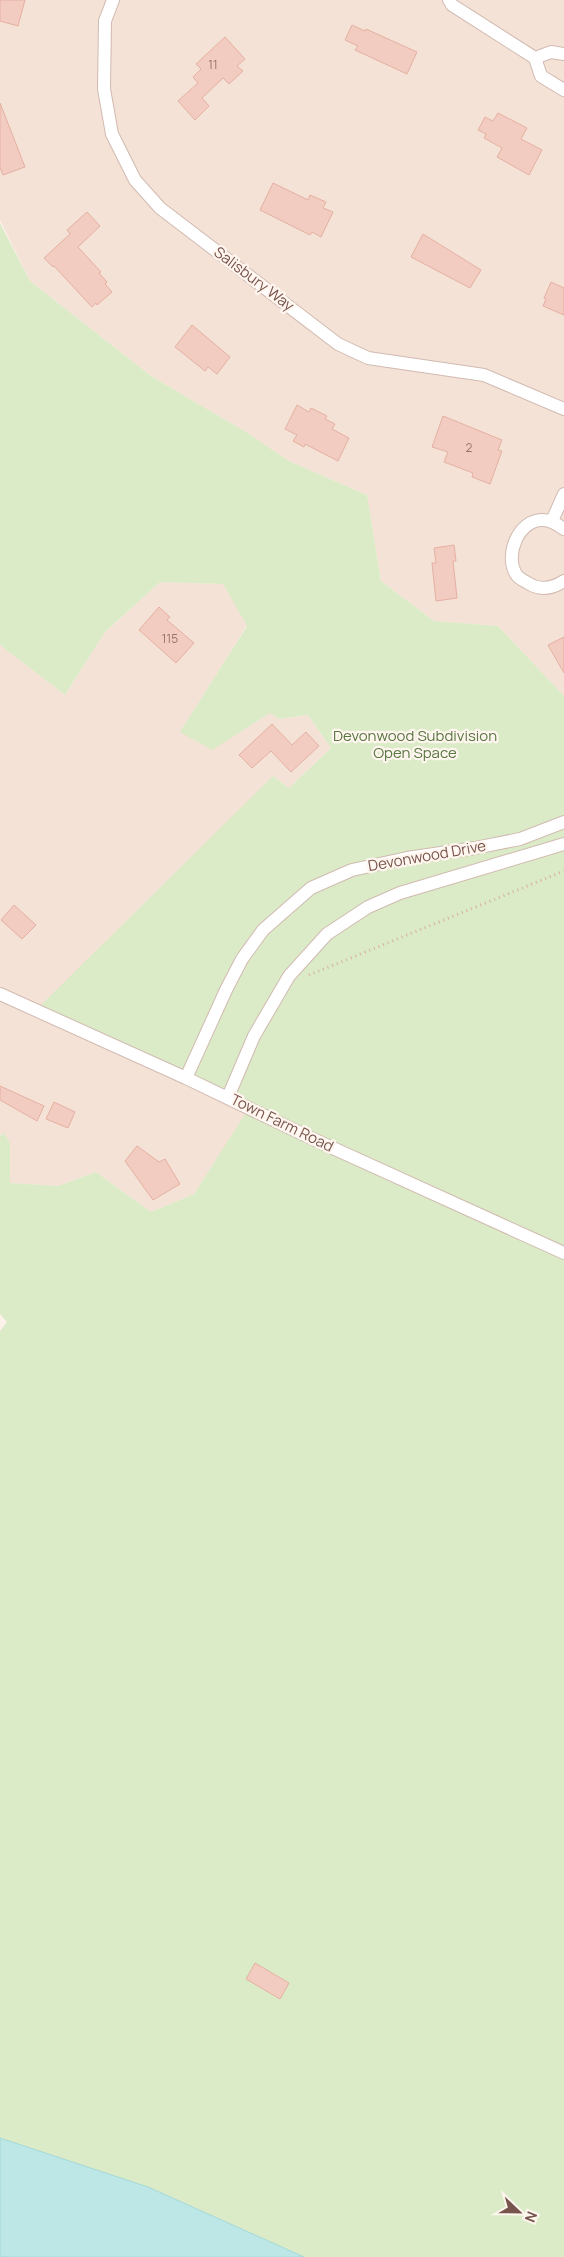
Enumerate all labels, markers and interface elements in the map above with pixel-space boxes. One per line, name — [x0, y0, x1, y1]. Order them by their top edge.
house number: 11 — [208, 56, 218, 73]
street label: Salisbury Way — [210, 241, 299, 316]
house number: 2 — [466, 439, 473, 456]
house number: 115 — [162, 630, 178, 647]
park label: Devonwood Subdivision Open Space — [333, 725, 497, 763]
street label: Devonwood Drive — [366, 835, 488, 876]
street label: Town Farm Road — [227, 1089, 337, 1157]
north arrow — [494, 2187, 544, 2237]
text: N — [521, 2209, 542, 2225]

